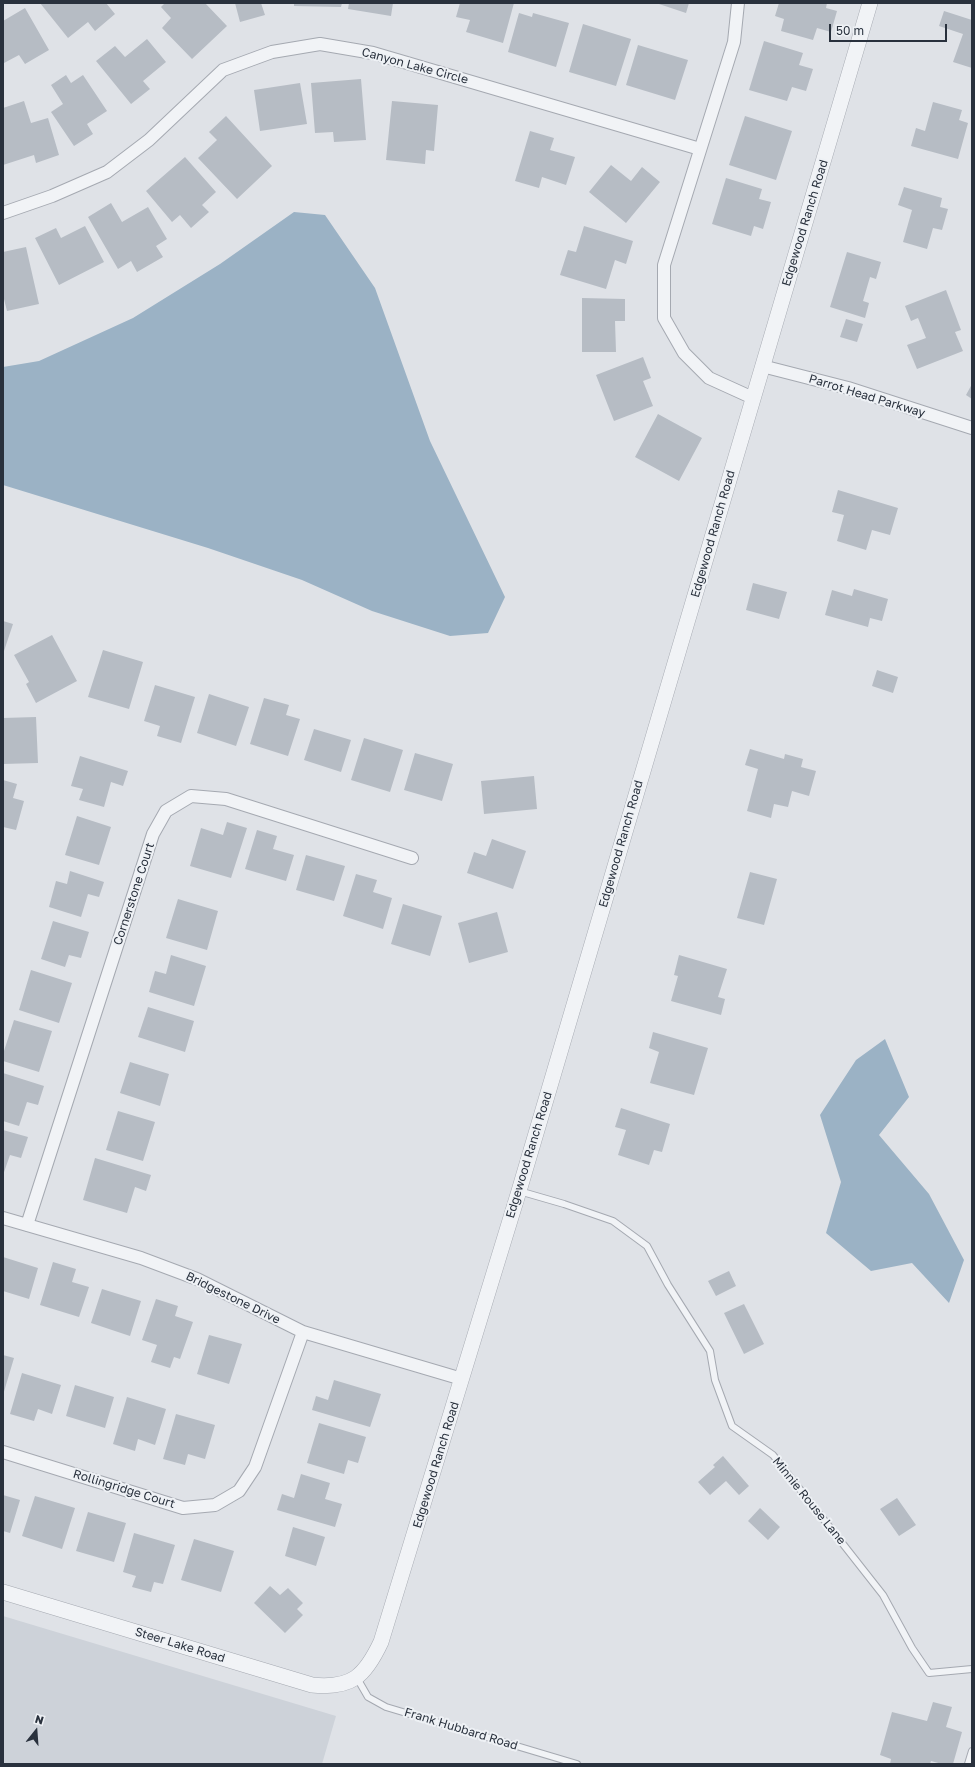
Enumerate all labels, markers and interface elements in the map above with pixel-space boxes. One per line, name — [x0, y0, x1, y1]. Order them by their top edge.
scale bar — [831, 16, 949, 42]
text: 50 m — [836, 23, 864, 38]
street label: Canyon Lake Circle — [360, 45, 470, 87]
street label: Edgewood Ranch Road — [779, 158, 831, 288]
street label: Parrot Head Parkway — [807, 371, 927, 421]
street label: Edgewood Ranch Road — [688, 469, 738, 599]
street label: Edgewood Ranch Road — [596, 779, 646, 909]
street label: Cornerstone Court — [111, 841, 157, 947]
street label: Edgewood Ranch Road — [503, 1090, 555, 1220]
street label: Bridgestone Drive — [184, 1269, 282, 1327]
street label: Edgewood Ranch Road — [410, 1400, 462, 1530]
street label: Minnie Rouse Lane — [769, 1454, 849, 1548]
street label: Rollingridge Court — [71, 1467, 177, 1511]
street label: Steer Lake Road — [133, 1624, 227, 1666]
street label: Frank Hubbard Road — [403, 1705, 519, 1753]
north arrow — [16, 1711, 56, 1751]
text: N — [34, 1712, 46, 1726]

